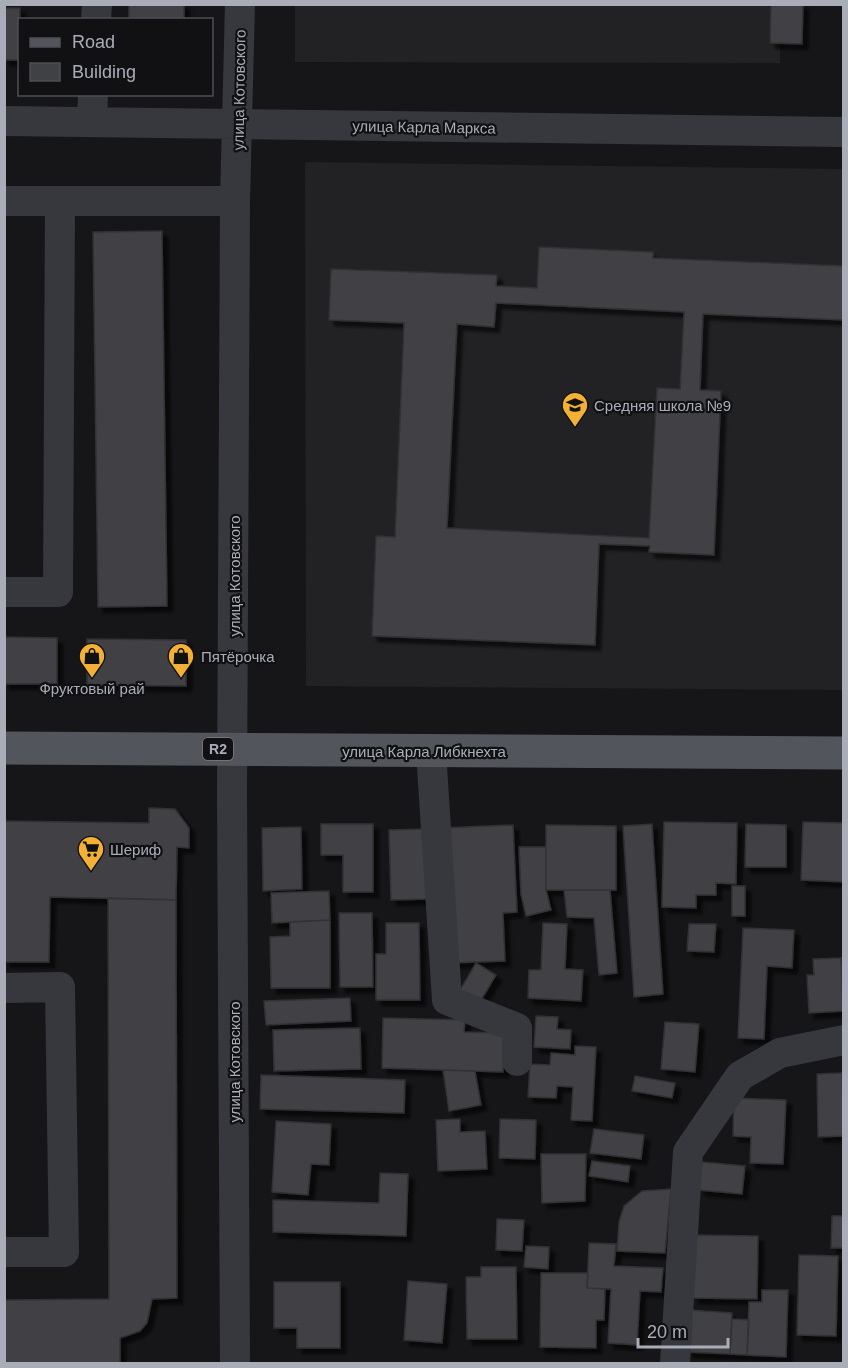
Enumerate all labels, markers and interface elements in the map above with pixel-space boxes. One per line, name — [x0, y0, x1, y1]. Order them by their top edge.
legend — [18, 18, 213, 96]
street label: улица Котовского — [229, 29, 249, 151]
text: Road — [72, 32, 115, 52]
text: Building — [72, 62, 136, 82]
street label: улица Карла Маркса — [352, 117, 497, 137]
school or university icon: Средняя школа №9 — [560, 390, 590, 428]
place label: Средняя школа №9 — [594, 397, 731, 414]
street label: улица Котовского — [226, 515, 243, 637]
shop icon: Фруктовый рай — [77, 641, 107, 679]
shop icon: Пятёрочка — [166, 641, 196, 679]
place label: Пятёрочка — [201, 648, 275, 665]
place label: Фруктовый рай — [39, 680, 145, 697]
road number: R2 — [203, 738, 233, 760]
street label: улица Карла Либкнехта — [342, 743, 506, 760]
supermarket icon: Шериф — [76, 834, 106, 872]
place label: Шериф — [110, 841, 161, 858]
street label: улица Котовского — [226, 1001, 243, 1123]
scale bar — [638, 1311, 728, 1349]
text: 20 m — [647, 1322, 687, 1342]

